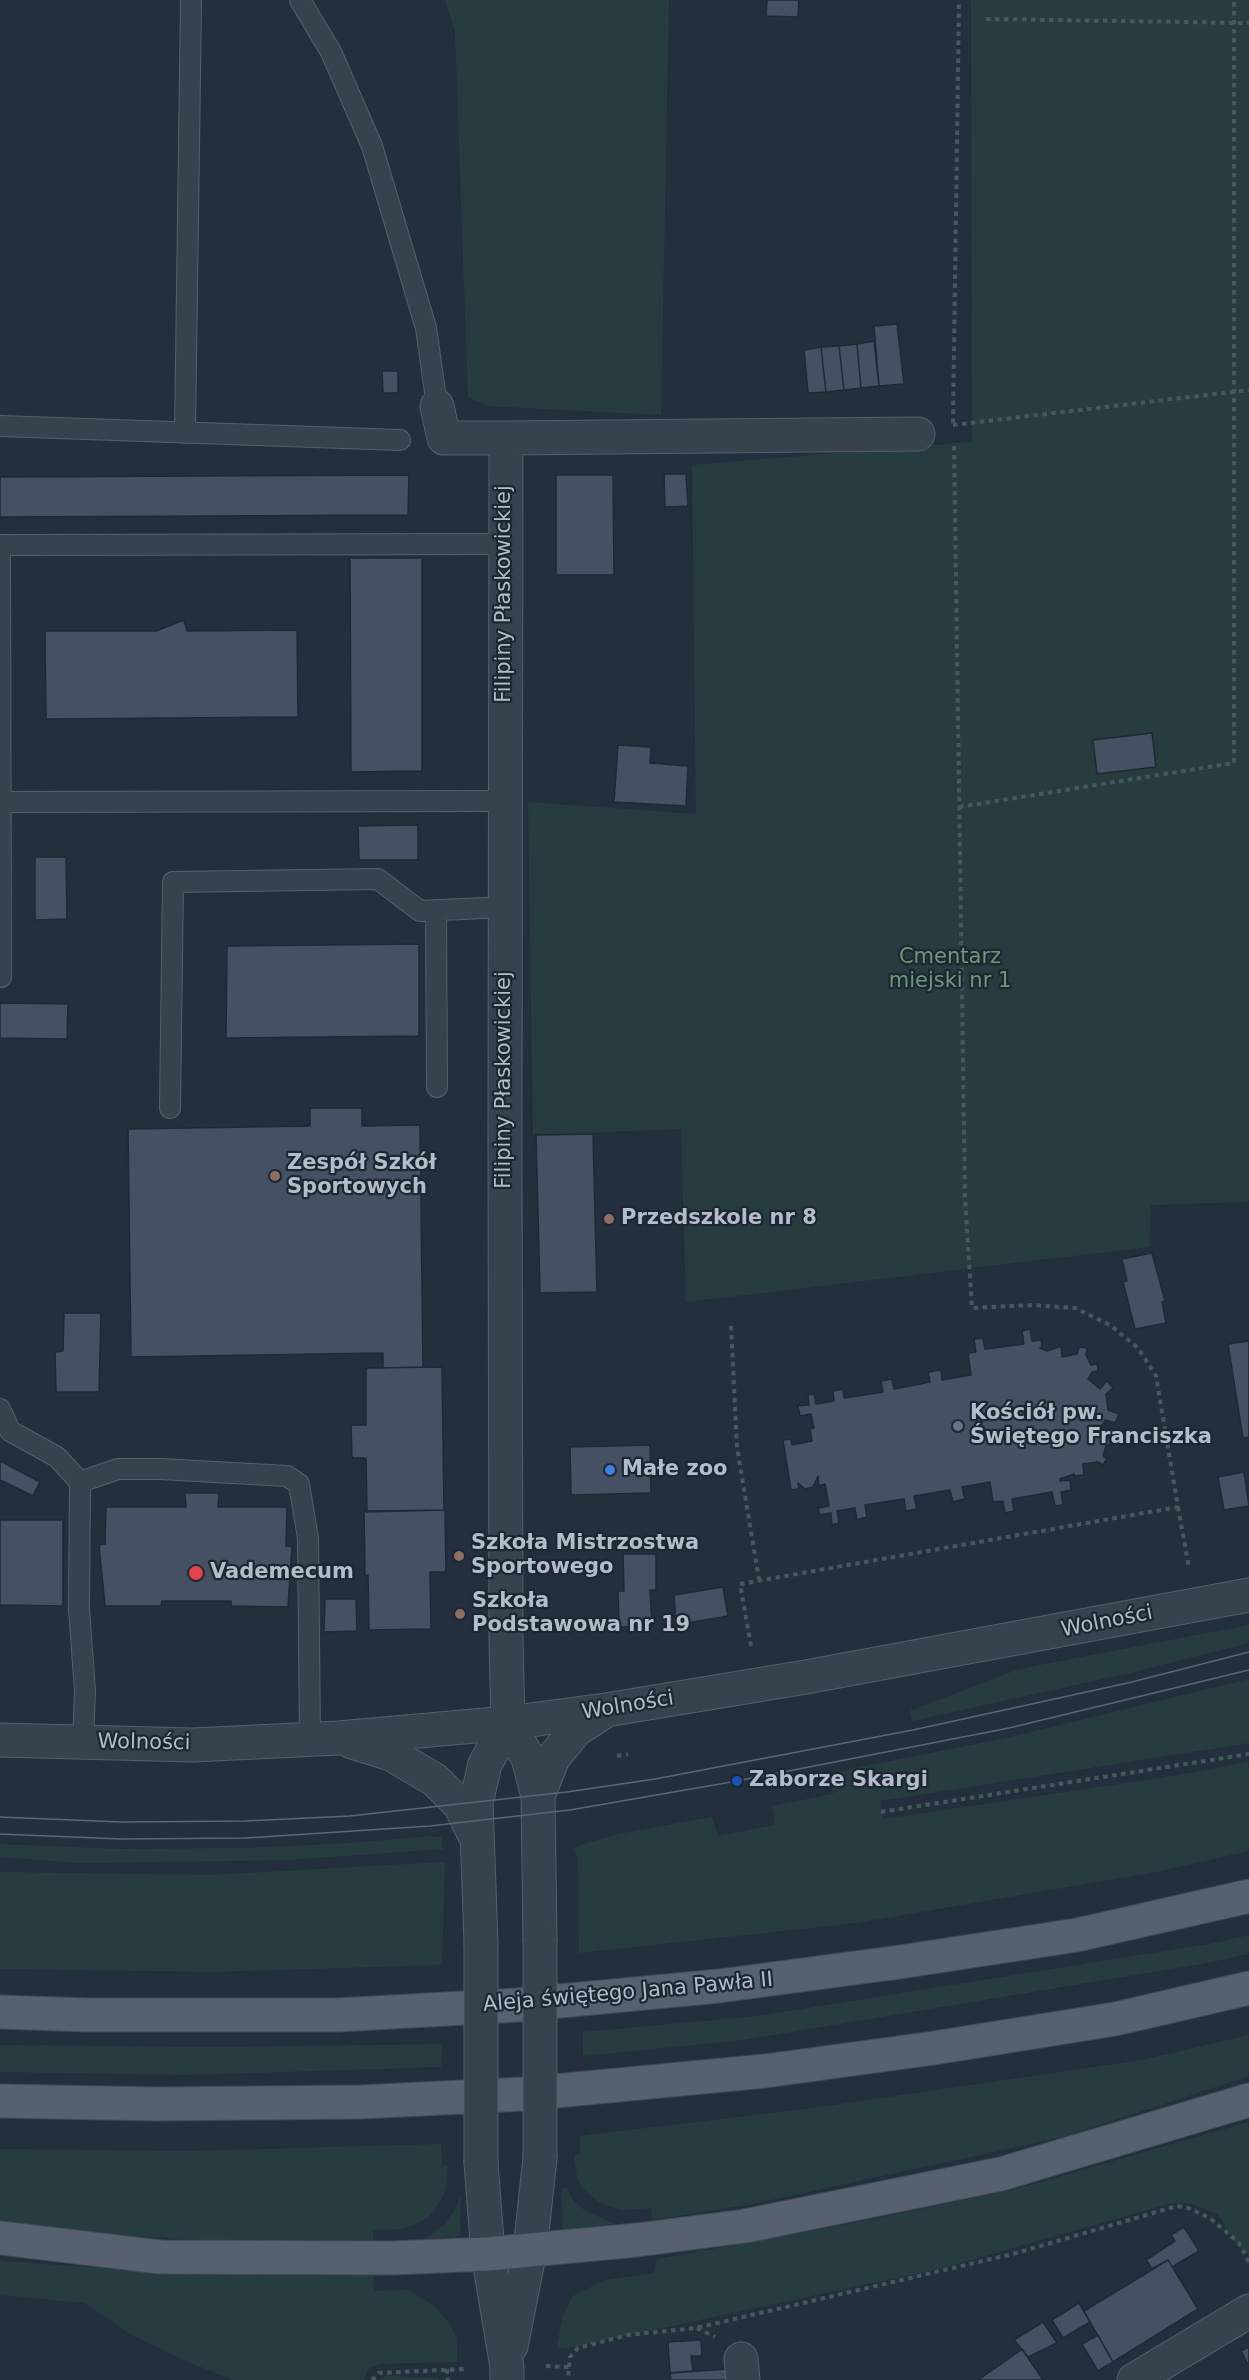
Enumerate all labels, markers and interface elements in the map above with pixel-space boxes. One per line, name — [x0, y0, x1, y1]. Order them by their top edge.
street label: Filipiny Płaskowickiej — [492, 485, 518, 703]
park label: Cmentarz miejski nr 1 — [889, 945, 1011, 995]
street label: Filipiny Płaskowickiej — [492, 971, 518, 1189]
place label: Zespół Szkół Sportowych — [287, 1151, 437, 1201]
marker: Zespół Szkół Sportowych — [268, 1169, 282, 1183]
place label: Przedszkole nr 8 — [621, 1206, 817, 1232]
marker: Przedszkole nr 8 — [602, 1212, 616, 1226]
place label: Kościół pw. Świętego Franciszka — [970, 1401, 1212, 1451]
marker: Kościół pw. Świętego Franciszka — [951, 1419, 965, 1433]
place label: Małe zoo — [622, 1457, 727, 1483]
marker: Małe zoo — [603, 1463, 617, 1477]
place label: Szkoła Mistrzostwa Sportowego — [471, 1531, 699, 1581]
marker: Szkoła Mistrzostwa Sportowego — [452, 1549, 466, 1563]
place label: Vademecum — [210, 1560, 354, 1586]
marker: Vademecum — [187, 1564, 205, 1582]
place label: Szkoła Podstawowa nr 19 — [472, 1589, 690, 1639]
street label: Wolności — [1059, 1601, 1155, 1643]
marker: Szkoła Podstawowa nr 19 — [453, 1607, 467, 1621]
street label: Wolności — [580, 1686, 676, 1726]
street label: Wolności — [97, 1730, 191, 1756]
place label: Zaborze Skargi — [749, 1768, 928, 1794]
marker: Zaborze Skargi — [730, 1774, 744, 1788]
street label: Aleja świętego Jana Pawła II — [482, 1968, 774, 2018]

